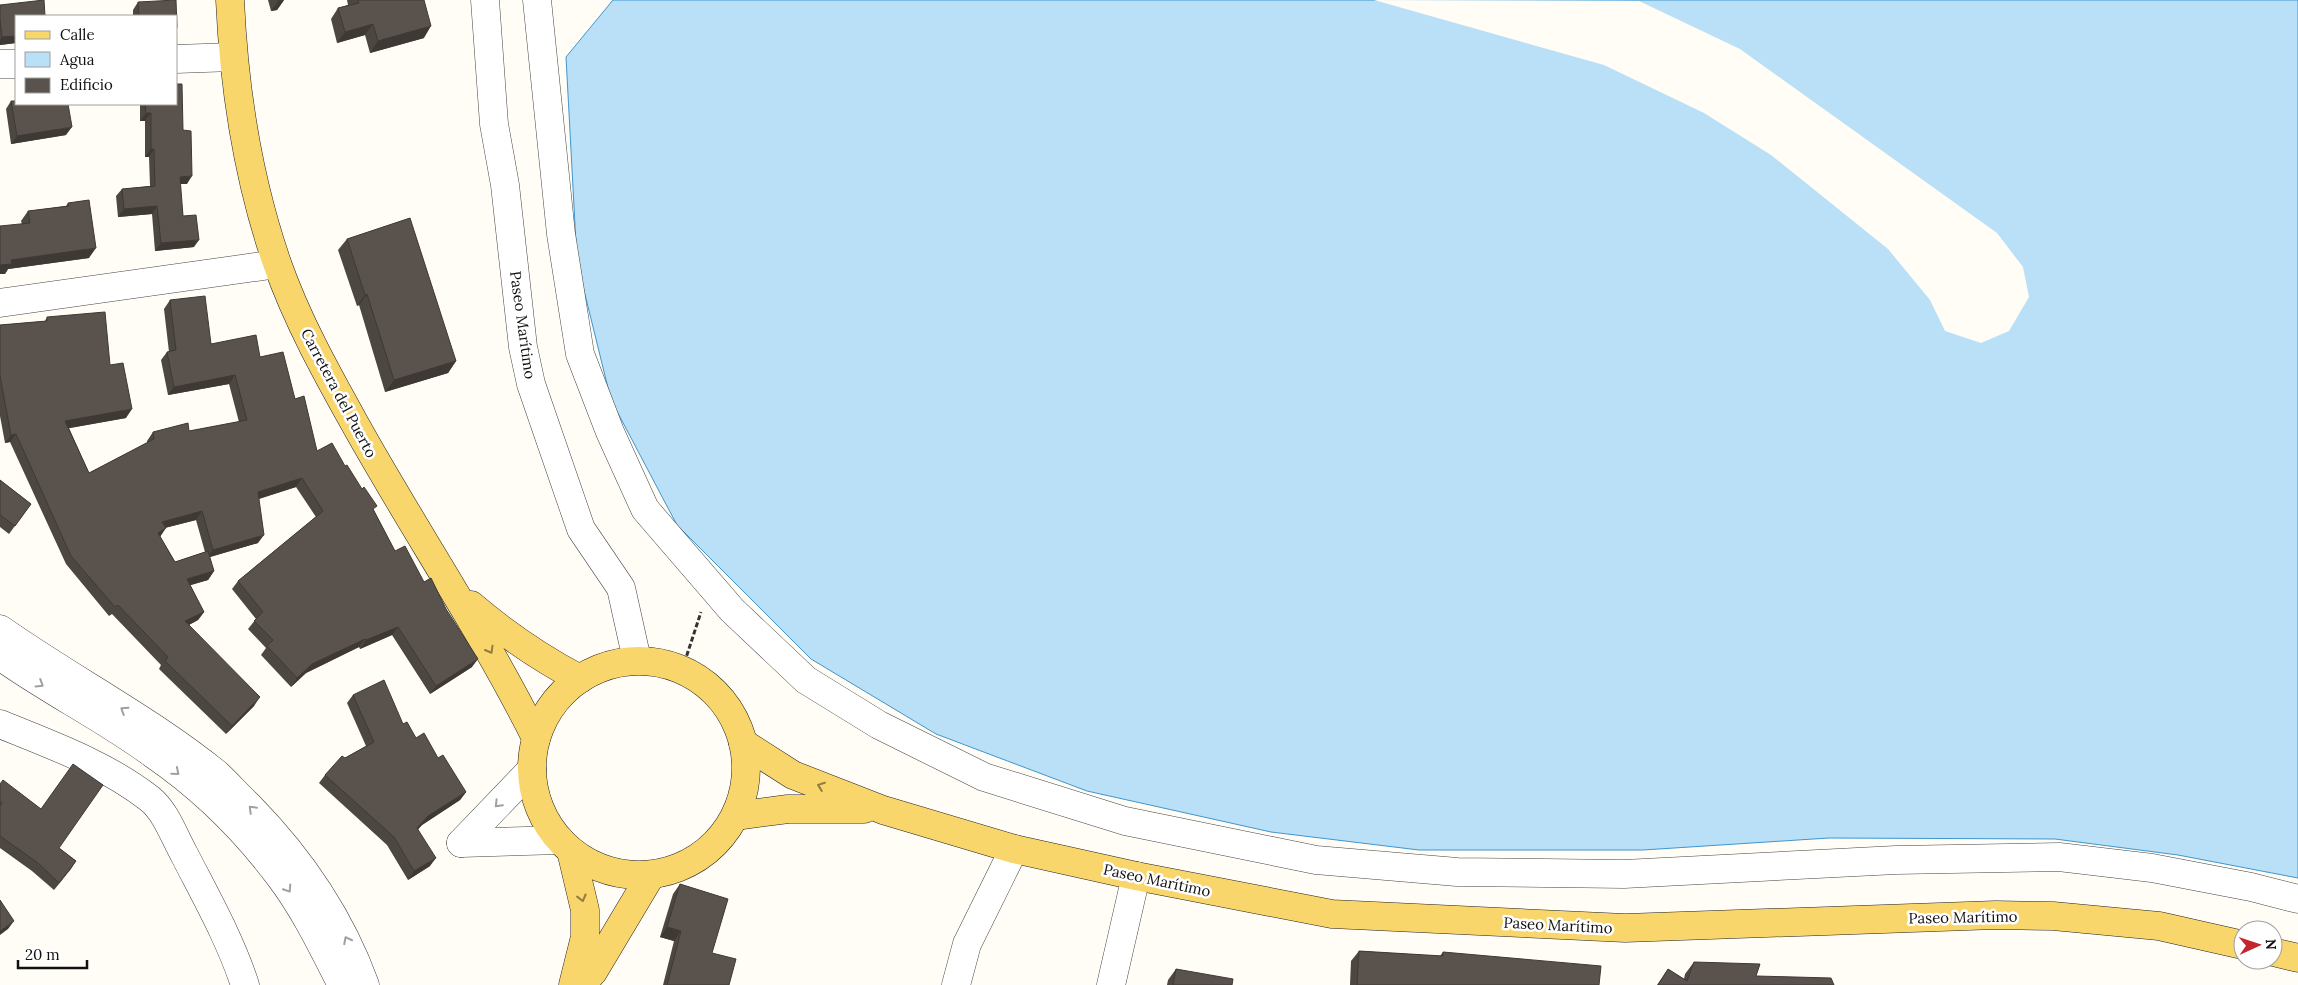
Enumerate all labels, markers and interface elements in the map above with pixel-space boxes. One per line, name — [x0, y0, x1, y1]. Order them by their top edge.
legend — [15, 15, 178, 105]
text: Calle — [60, 25, 95, 44]
text: Agua — [59, 50, 95, 69]
text: Edificio — [60, 75, 113, 94]
street label: Paseo Marítimo — [506, 270, 540, 381]
street label: Carretera del Puerto — [297, 325, 381, 461]
one-way arrow — [483, 645, 493, 654]
one-way arrow — [35, 677, 44, 687]
one-way arrow — [120, 706, 129, 716]
one-way arrow — [170, 767, 179, 775]
one-way arrow — [817, 782, 826, 792]
one-way arrow — [495, 798, 504, 807]
one-way arrow — [248, 806, 257, 815]
street label: Paseo Marítimo — [1102, 859, 1213, 901]
one-way arrow — [281, 884, 291, 893]
one-way arrow — [576, 894, 587, 903]
street label: Paseo Marítimo — [1908, 907, 2018, 927]
street label: Paseo Marítimo — [1503, 913, 1613, 937]
north arrow — [2233, 920, 2283, 970]
one-way arrow — [343, 936, 353, 945]
scale bar — [18, 938, 86, 970]
text: N — [2262, 938, 2280, 950]
text: 20 m — [25, 945, 60, 964]

